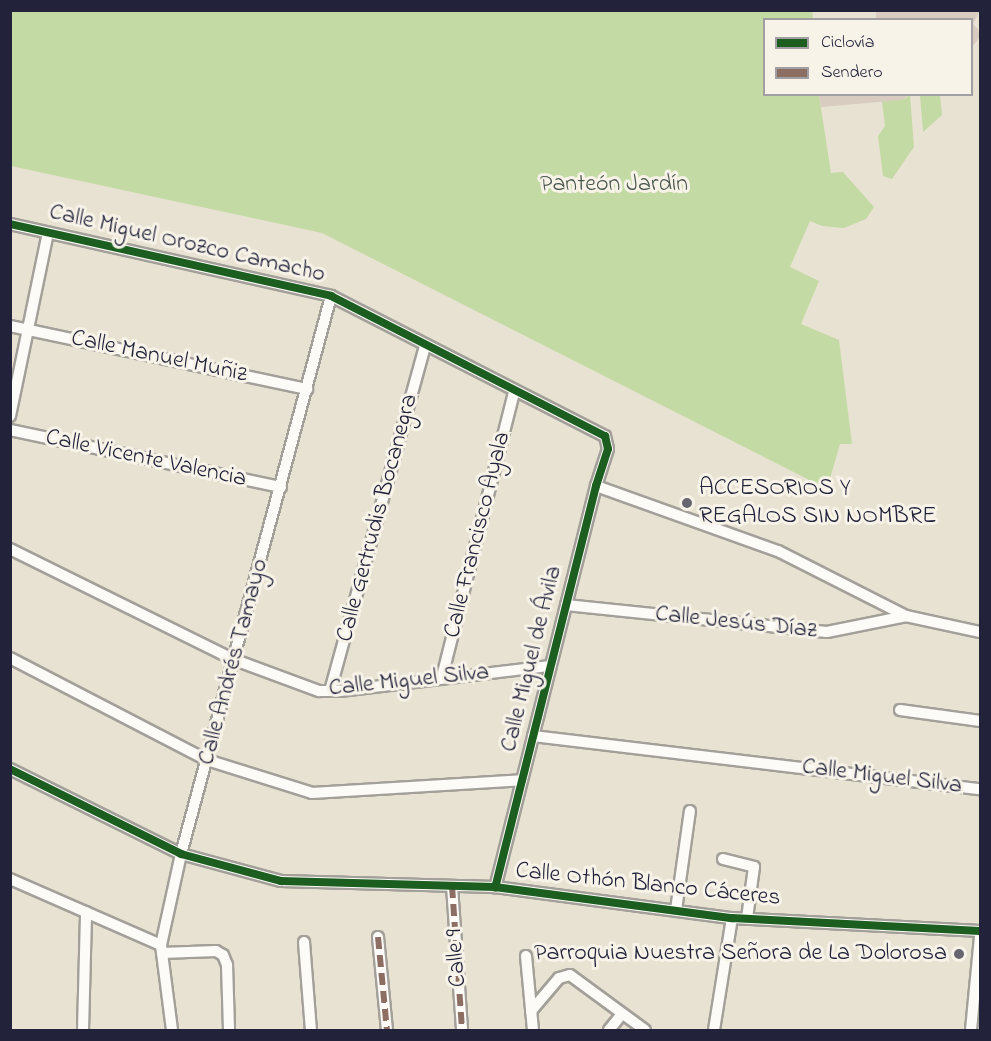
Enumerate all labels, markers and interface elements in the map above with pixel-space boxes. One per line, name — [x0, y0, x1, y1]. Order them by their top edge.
legend — [763, 18, 973, 96]
text: Ciclovía — [821, 30, 874, 56]
text: Sendero — [821, 60, 883, 86]
park label: Panteón Jardín — [540, 171, 688, 199]
street label: Calle Miguel Orozco Camacho — [46, 198, 328, 290]
street label: Calle Manuel Muñiz — [68, 324, 250, 390]
street label: Calle Gertrudis Bocanegra — [331, 391, 425, 645]
street label: Calle Vicente Valencia — [43, 424, 249, 494]
street label: Calle Francisco Ayala — [438, 429, 518, 641]
place label: ACCESORIOS Y REGALOS SIN NOMBRE — [699, 475, 936, 531]
marker: ACCESORIOS Y REGALOS SIN NOMBRE — [680, 496, 694, 510]
street label: Calle Andrés Tamayo — [193, 556, 275, 768]
street label: Calle Miguel de Ávila — [495, 563, 569, 755]
street label: Calle Jesús Díaz — [654, 600, 818, 646]
street label: Calle Miguel Silva — [327, 658, 491, 704]
street label: Calle Miguel Silva — [800, 753, 964, 801]
street label: Calle Othón Blanco Cáceres — [514, 857, 782, 913]
street label: Calle 9 — [441, 928, 473, 988]
place label: Parroquia Nuestra Señora de La Dolorosa — [534, 940, 947, 968]
marker: Parroquia Nuestra Señora de La Dolorosa — [952, 947, 966, 961]

